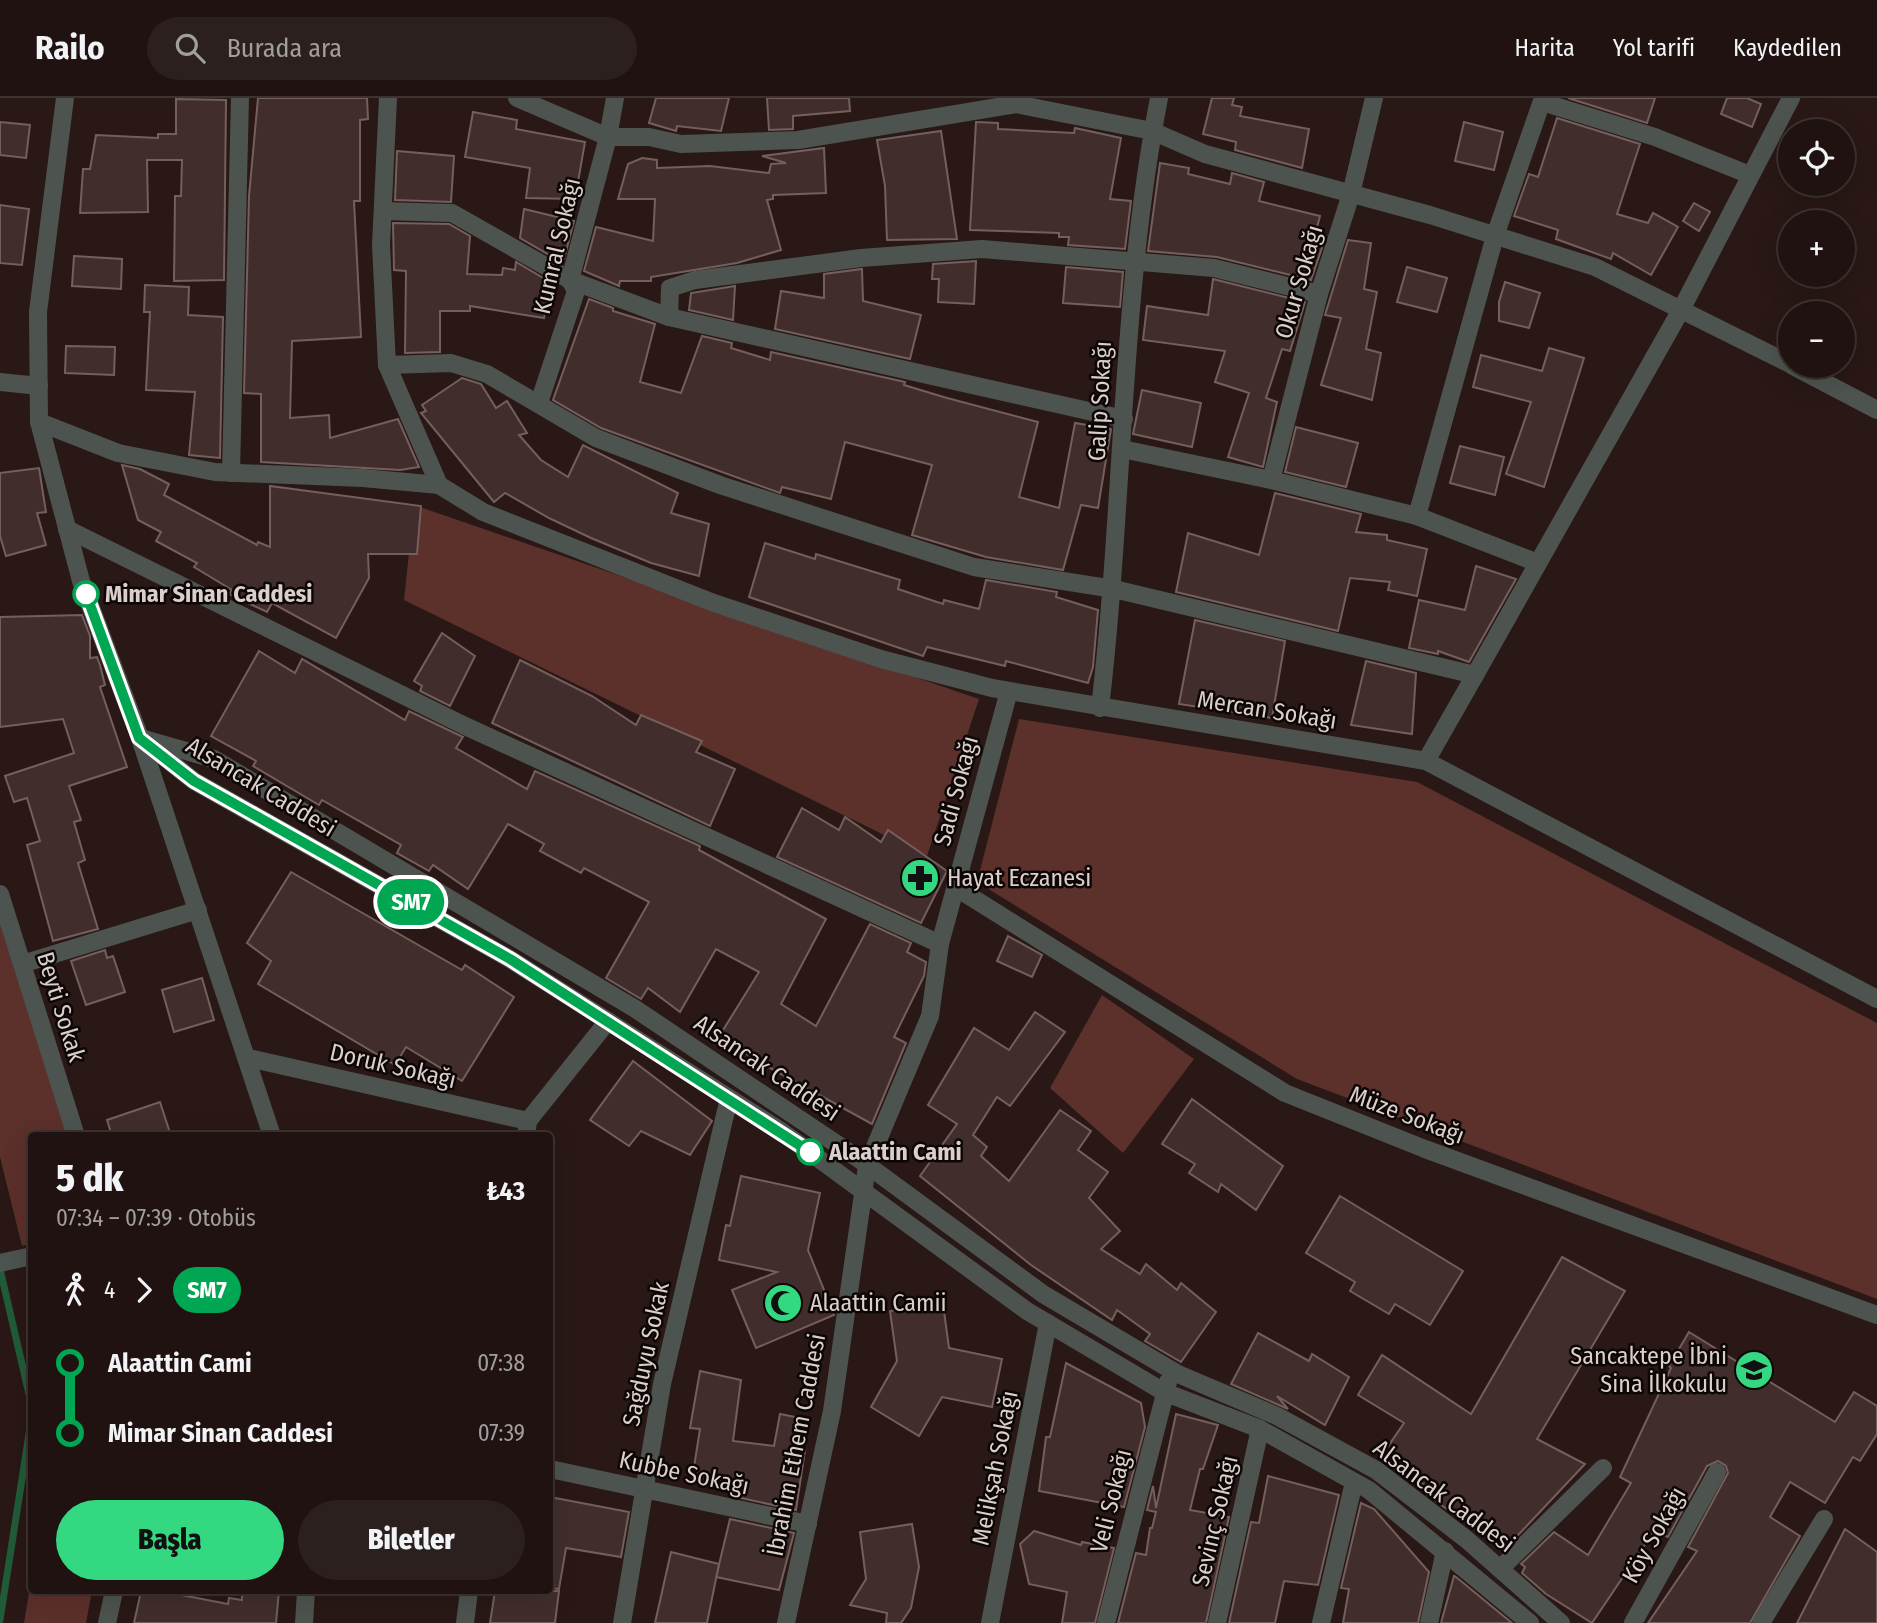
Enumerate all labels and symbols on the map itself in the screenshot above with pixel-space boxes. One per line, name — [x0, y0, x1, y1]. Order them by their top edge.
street label: Kumral Sokağı — [528, 175, 586, 317]
street label: Okur Sokağı — [1269, 222, 1329, 342]
street label: Galip Sokağı — [1083, 340, 1117, 462]
place label: Mimar Sinan Caddesi — [105, 580, 313, 608]
marker: Mimar Sinan Caddesi — [73, 581, 99, 607]
street label: Mercan Sokağı — [1195, 685, 1339, 735]
street label: Alsancak Caddesi — [181, 731, 341, 843]
street label: Sadi Sokağı — [928, 733, 984, 849]
pharmacy icon: Hayat Eczanesi — [899, 857, 941, 899]
place label: Hayat Eczanesi — [947, 864, 1091, 892]
line badge: SM7 — [371, 879, 451, 925]
street label: Beyti Sokak — [31, 949, 91, 1066]
street label: Alsancak Caddesi — [689, 1009, 845, 1127]
street label: Doruk Sokağı — [327, 1038, 459, 1094]
street label: Müze Sokağı — [1346, 1080, 1468, 1150]
place label: Alaattin Cami — [828, 1138, 962, 1166]
marker: Alaattin Cami — [797, 1139, 823, 1165]
street label: Sağduyu Sokak — [617, 1278, 675, 1429]
mosque icon: Alaattin Camii — [762, 1282, 804, 1324]
place label: Alaattin Camii — [810, 1289, 947, 1317]
street label: İbrahim Ethem Caddesi — [761, 1331, 831, 1559]
place label: Sancaktepe İbni Sina İlkokulu — [1570, 1342, 1727, 1398]
school or university icon: Sancaktepe İbni Sina İlkokulu — [1733, 1349, 1775, 1391]
street label: Melikşah Sokağı — [966, 1388, 1024, 1548]
street label: Alsancak Caddesi — [1368, 1434, 1520, 1558]
street label: Kubbe Sokağı — [616, 1446, 752, 1500]
street label: Veli Sokağı — [1085, 1446, 1137, 1556]
street label: Sevinç Sokağı — [1186, 1453, 1244, 1589]
street label: Köy Sokağı — [1616, 1482, 1692, 1588]

